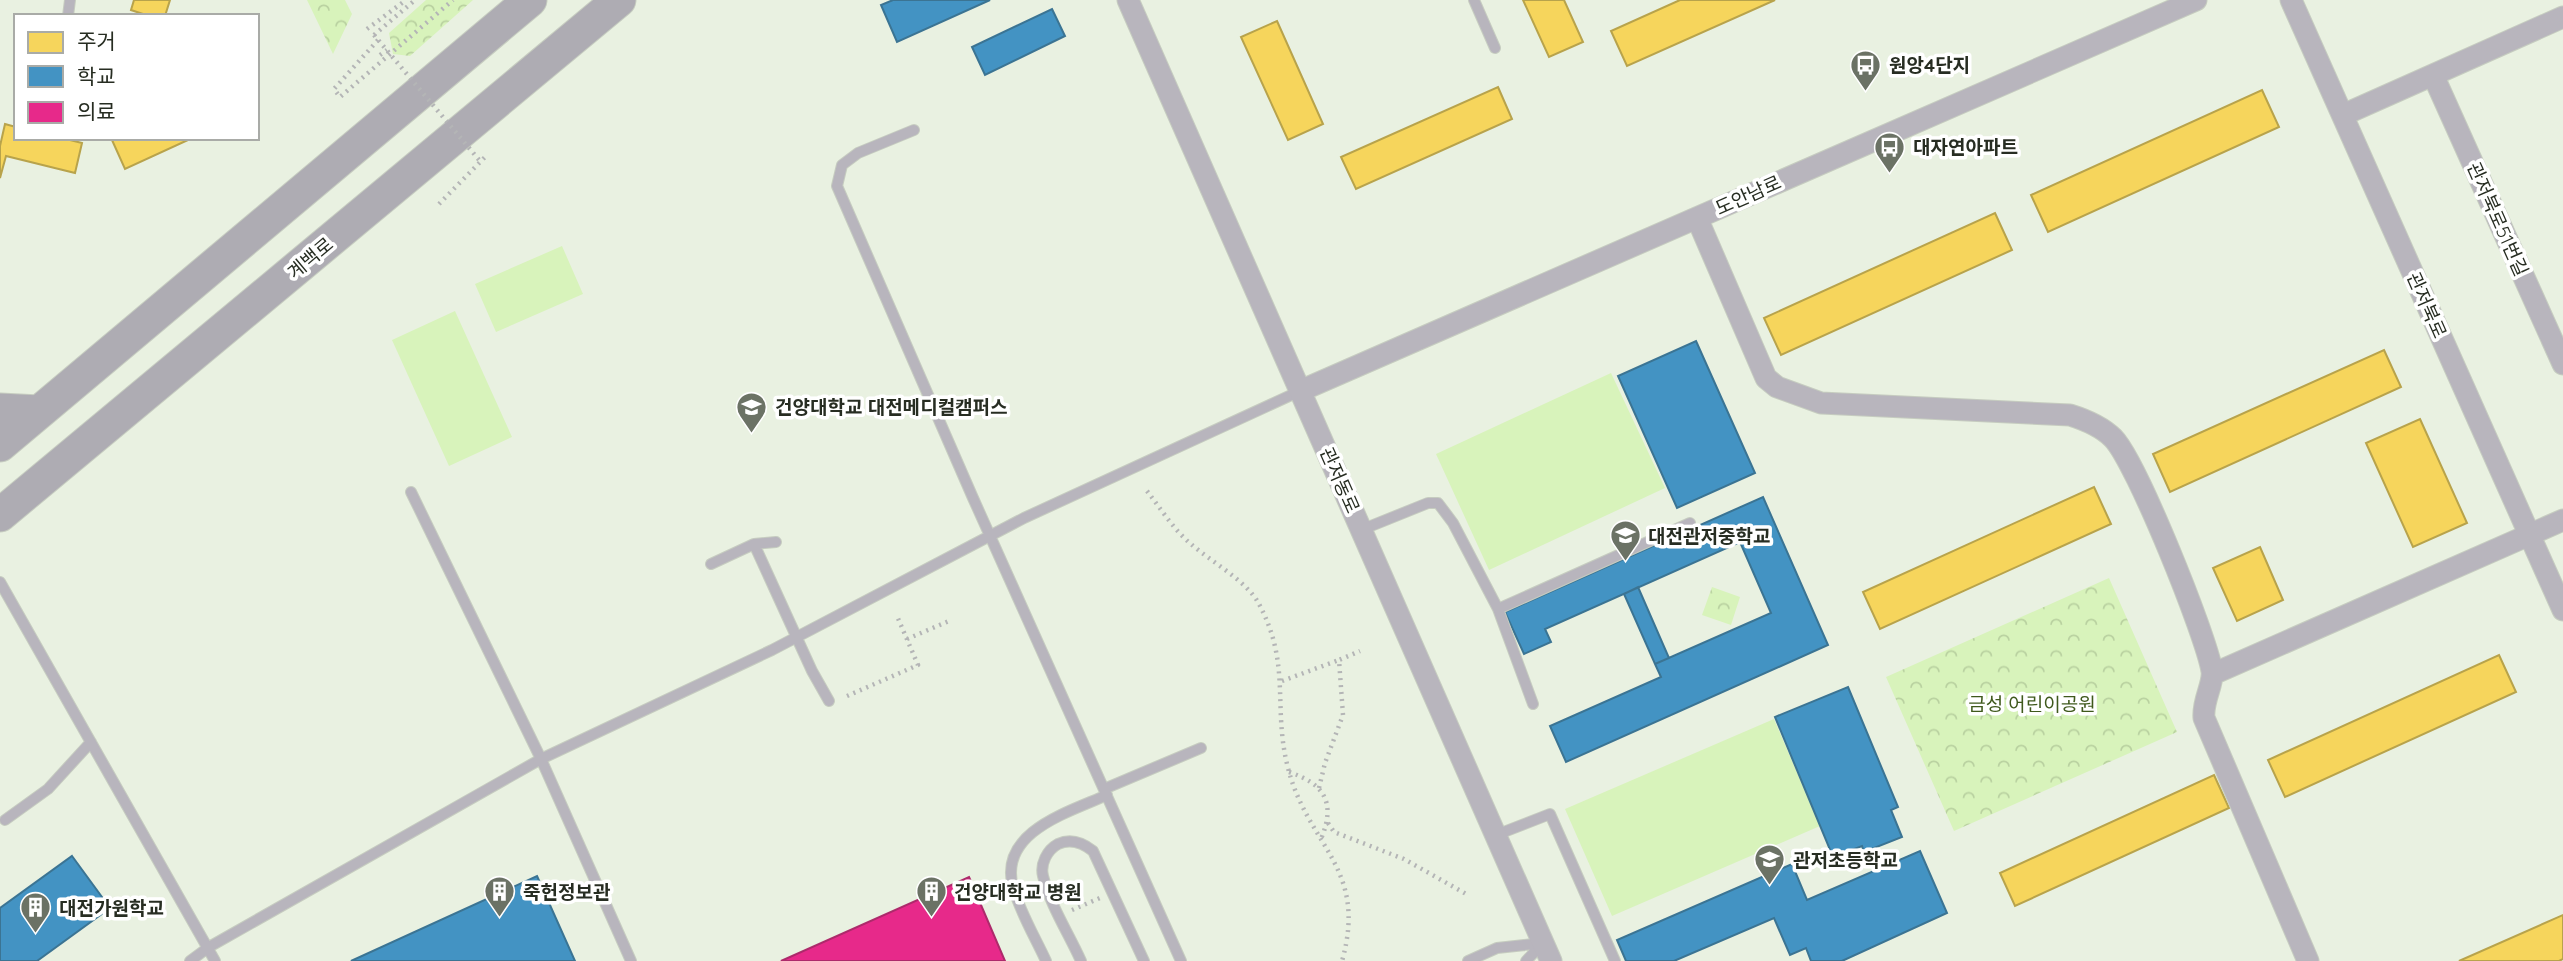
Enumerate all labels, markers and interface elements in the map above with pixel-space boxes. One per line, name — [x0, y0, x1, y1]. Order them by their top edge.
legend — [14, 14, 259, 140]
text: 주거 — [77, 28, 116, 54]
bus stop icon: 원앙4단지 — [1849, 48, 1883, 92]
place label: 원앙4단지 — [1889, 53, 1970, 77]
text: 학교 — [77, 63, 116, 89]
text: 의료 — [77, 98, 116, 124]
bus stop icon: 대자연아파트 — [1873, 130, 1907, 174]
place label: 대자연아파트 — [1913, 135, 2018, 159]
street label: 관저북로51번길 — [2462, 158, 2534, 280]
street label: 도안남로 — [1711, 170, 1785, 220]
street label: 계백로 — [282, 232, 338, 284]
street label: 관저북로 — [2402, 268, 2452, 342]
school or university icon: 건양대학교 대전메디컬캠퍼스 — [735, 390, 769, 434]
place label: 건양대학교 대전메디컬캠퍼스 — [775, 395, 1008, 419]
street label: 관저동로 — [1315, 443, 1365, 517]
school or university icon: 대전관저중학교 — [1608, 519, 1642, 563]
place label: 대전관저중학교 — [1648, 524, 1770, 548]
park label: 금성 어린이공원 — [1968, 692, 2096, 716]
school or university icon: 관저초등학교 — [1753, 843, 1787, 887]
place label: 관저초등학교 — [1793, 848, 1898, 872]
building icon: 죽헌정보관 — [483, 875, 517, 919]
building icon: 건양대학교 병원 — [914, 875, 948, 919]
place label: 죽헌정보관 — [523, 880, 611, 904]
place label: 건양대학교 병원 — [954, 880, 1082, 904]
building icon: 대전가원학교 — [19, 891, 53, 935]
place label: 대전가원학교 — [59, 896, 164, 920]

